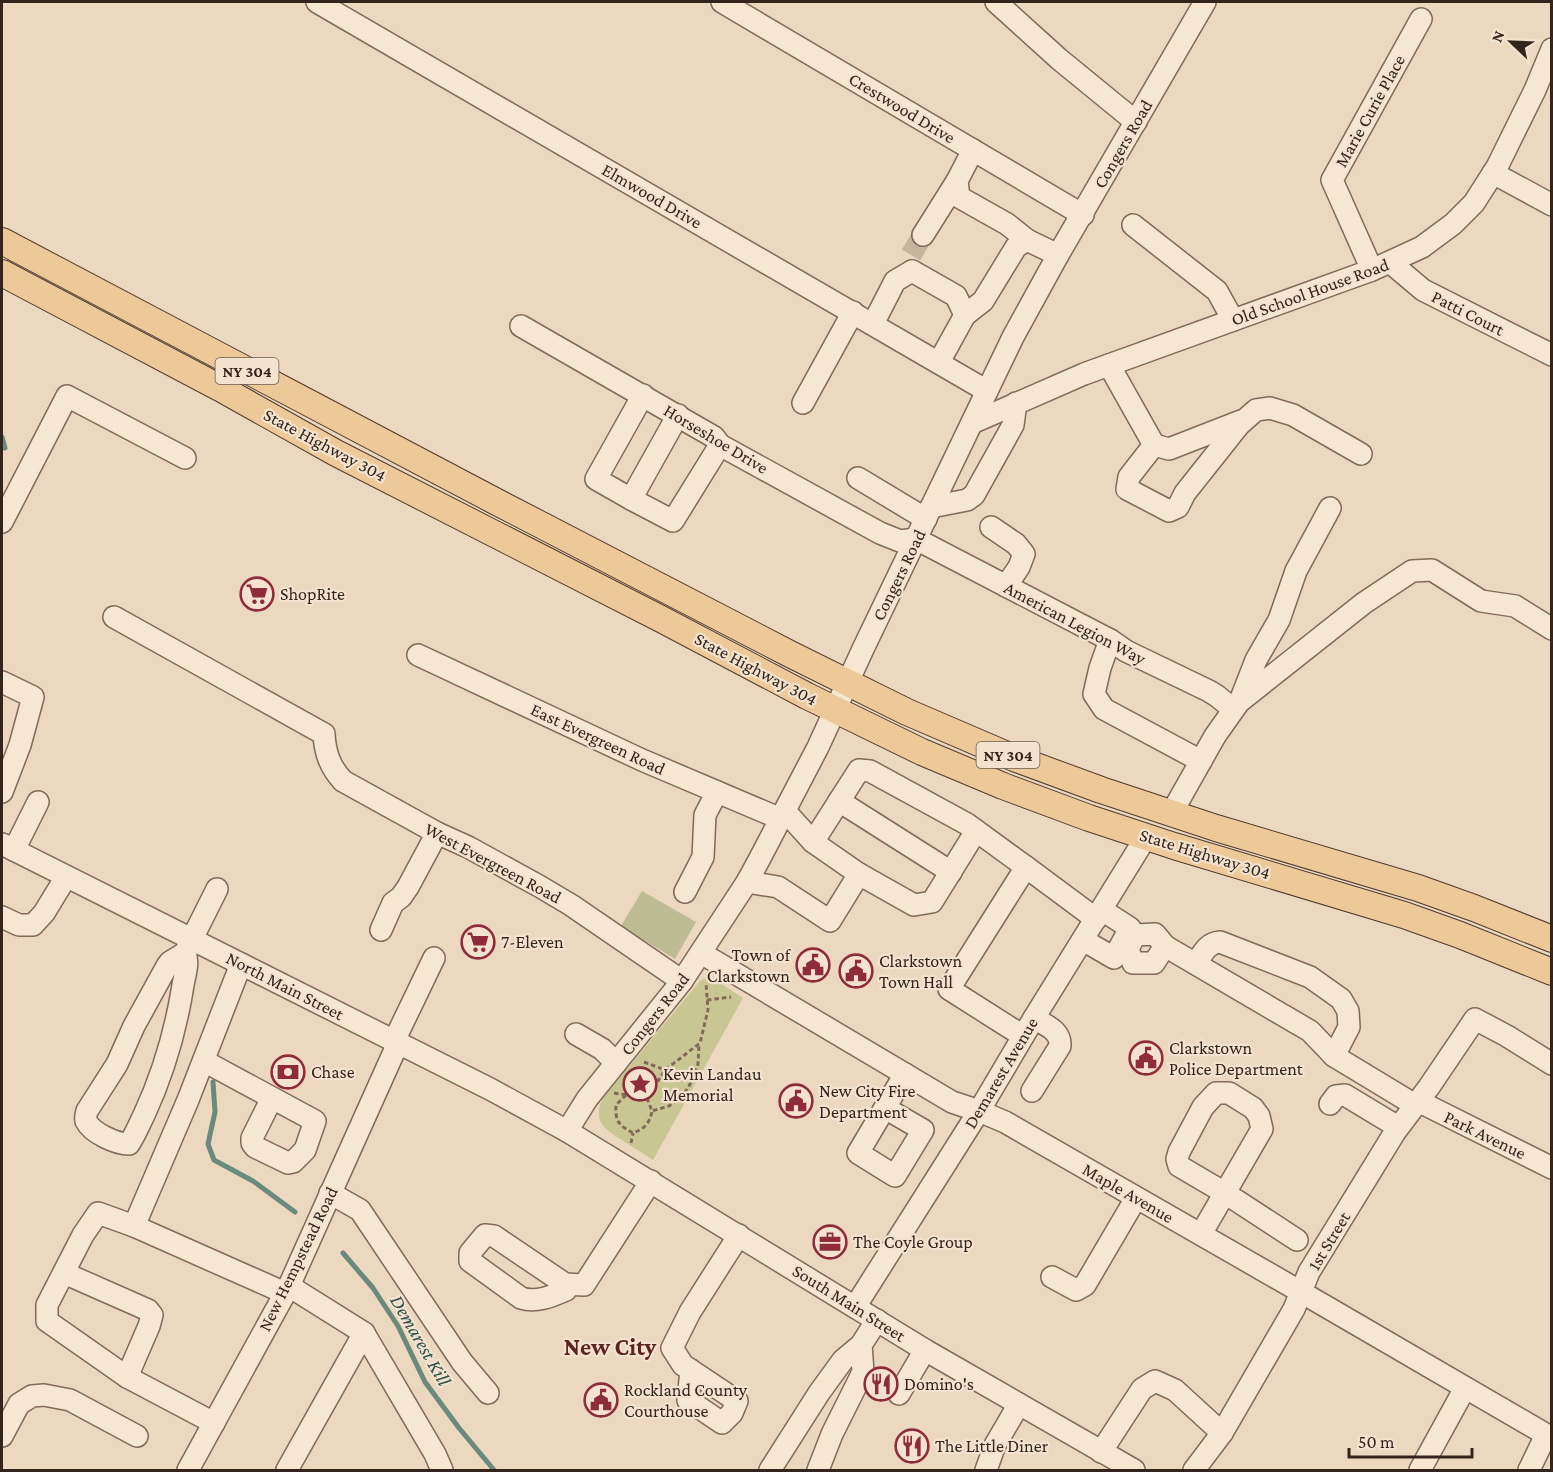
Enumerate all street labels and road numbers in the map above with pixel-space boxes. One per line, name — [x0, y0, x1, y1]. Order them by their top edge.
street label: Marie Curie Place — [1331, 51, 1409, 171]
street label: Crestwood Drive — [845, 68, 959, 148]
street label: Congers Road — [1090, 96, 1157, 192]
street label: Elmwood Drive — [599, 159, 706, 233]
street label: Old School House Road — [1228, 254, 1392, 330]
street label: Patti Court — [1429, 286, 1508, 340]
road number: NY 304 — [216, 358, 278, 384]
street label: Horseshoe Drive — [660, 400, 772, 478]
street label: State Highway 304 — [260, 404, 390, 486]
street label: Congers Road — [868, 526, 930, 624]
street label: American Legion Way — [1001, 577, 1150, 669]
street label: State Highway 304 — [691, 628, 821, 710]
street label: East Evergreen Road — [528, 699, 669, 779]
road number: NY 304 — [976, 742, 1040, 768]
street label: West Evergreen Road — [421, 819, 565, 908]
street label: State Highway 304 — [1137, 825, 1273, 883]
street label: North Main Street — [223, 948, 348, 1025]
street label: Congers Road — [617, 968, 694, 1059]
street label: Demarest Avenue — [960, 1014, 1042, 1132]
street label: Park Avenue — [1441, 1107, 1529, 1163]
street label: Maple Avenue — [1079, 1159, 1177, 1227]
street label: New Hempstead Road — [254, 1183, 342, 1335]
street label: 1st Street — [1304, 1207, 1355, 1274]
street label: South Main Street — [789, 1260, 910, 1346]

